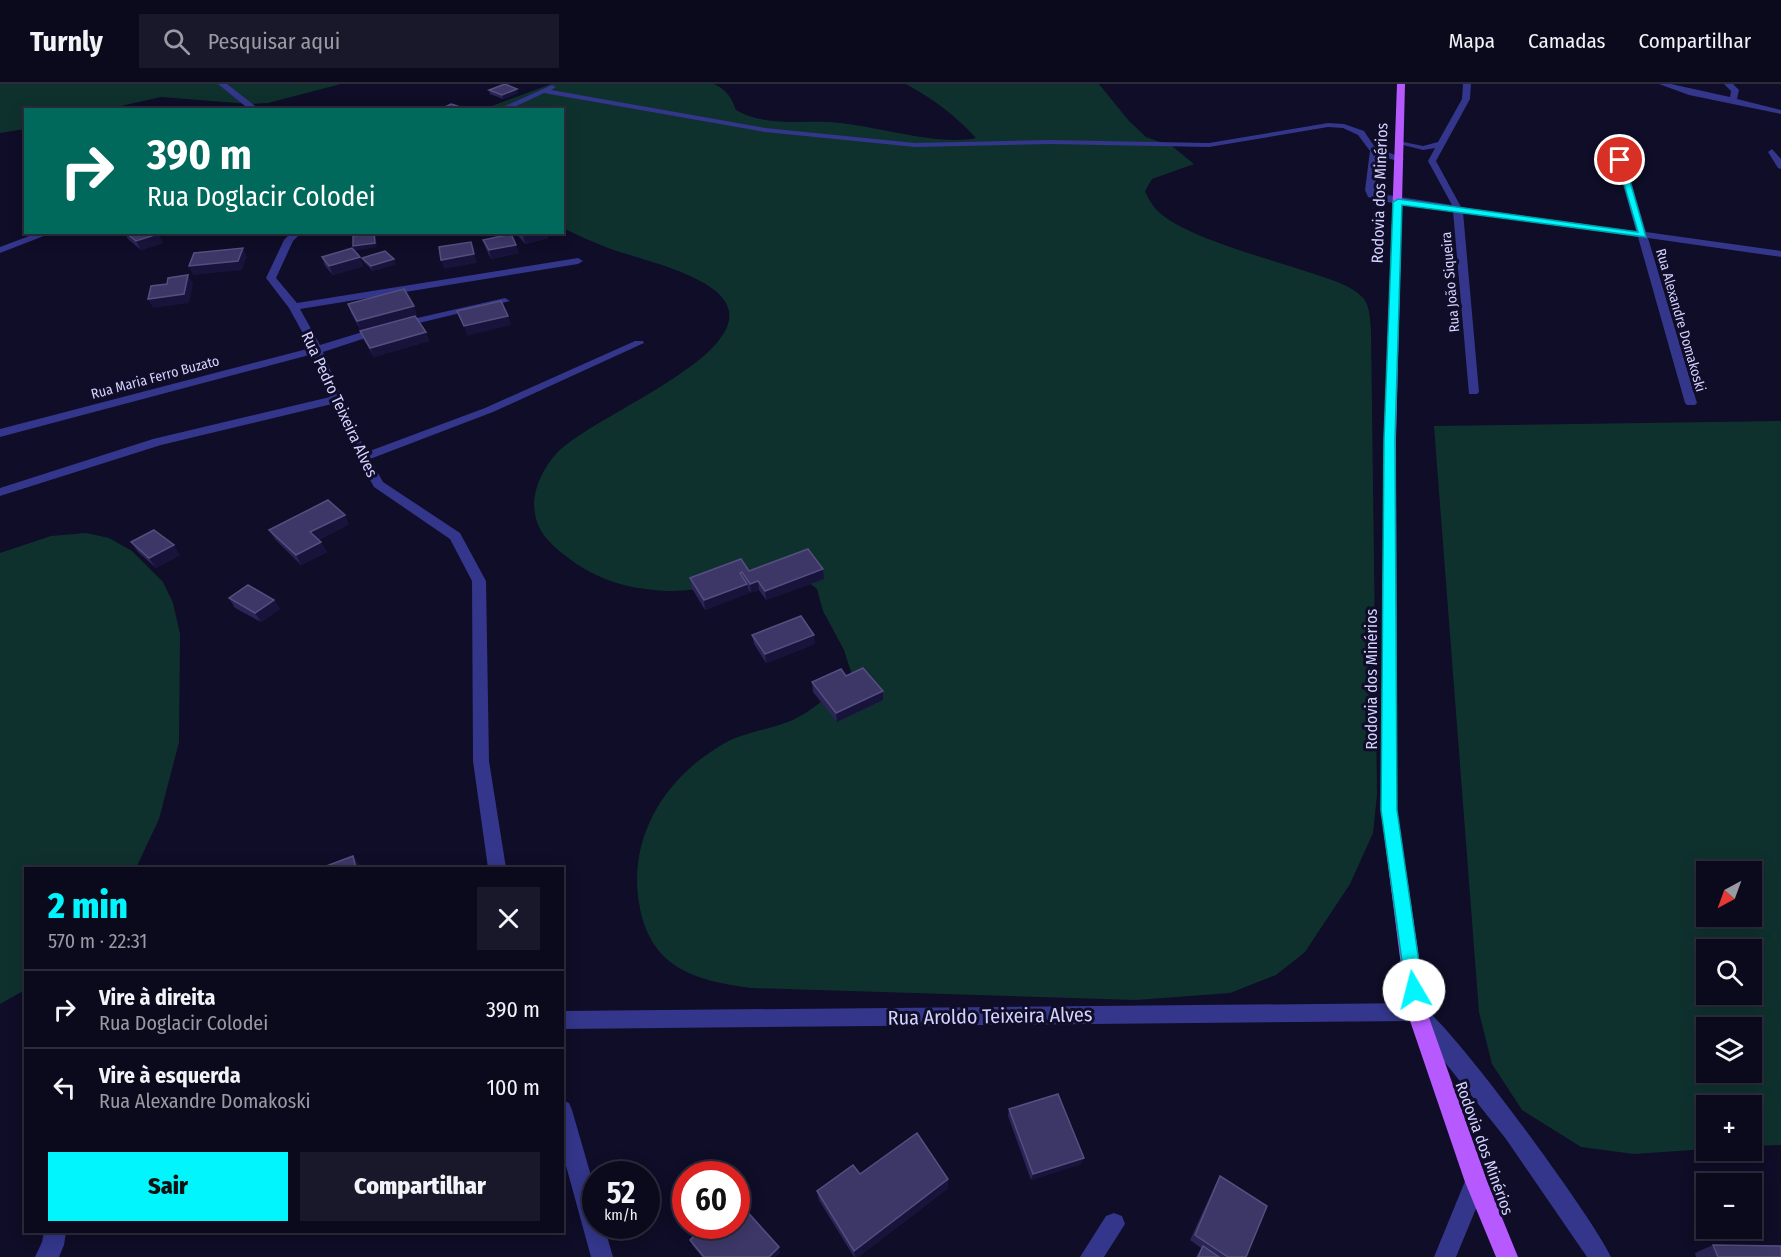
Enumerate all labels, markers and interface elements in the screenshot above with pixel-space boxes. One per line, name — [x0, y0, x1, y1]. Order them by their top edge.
search box — [139, 14, 559, 68]
text: Turnly — [30, 25, 103, 58]
icon: search — [160, 25, 193, 58]
text: Pesquisar aqui — [208, 28, 340, 55]
text: Mapa — [1449, 28, 1495, 54]
text: Camadas — [1528, 28, 1606, 54]
text: Compartilhar — [1639, 28, 1751, 54]
street label: Rodovia dos Minérios — [1368, 122, 1391, 264]
text: 390 m — [147, 130, 252, 180]
icon: right — [48, 132, 126, 210]
pin — [1594, 134, 1645, 185]
icon: arrive — [1603, 143, 1636, 176]
text: Rua Doglacir Colodei — [147, 181, 376, 213]
street label: Rua João Siqueira — [1438, 231, 1463, 333]
street label: Rua Alexandre Domakoski — [1652, 247, 1709, 394]
street label: Rua Pedro Teixeira Alves — [297, 328, 382, 480]
street label: Rua Maria Ferro Buzato — [89, 352, 221, 403]
street label: Rodovia dos Minérios — [1362, 608, 1381, 749]
north arrow — [1696, 861, 1762, 927]
map controls — [1696, 861, 1762, 1239]
text: 2 min — [48, 884, 128, 928]
button: close — [477, 887, 540, 950]
text: 570 m · 22:31 — [48, 929, 147, 953]
button: search — [1696, 939, 1762, 1005]
position arrow — [1382, 958, 1446, 1022]
text: Vire à direita — [99, 984, 215, 1011]
icon: right — [48, 993, 81, 1026]
text: 390 m — [486, 996, 540, 1023]
street label: Rua Aroldo Teixeira Alves — [887, 1002, 1093, 1030]
text: Rua Doglacir Colodei — [99, 1011, 268, 1035]
button: layers — [1696, 1017, 1762, 1083]
text: Vire à esquerda — [99, 1062, 241, 1089]
icon: left — [48, 1071, 81, 1104]
text: 100 m — [486, 1074, 540, 1101]
street label: Rodovia dos Minérios — [1452, 1079, 1518, 1218]
text: Rua Alexandre Domakoski — [99, 1089, 311, 1113]
button: + — [1696, 1095, 1762, 1161]
button: Sair — [48, 1152, 288, 1221]
button: Compartilhar — [300, 1152, 540, 1221]
speed limit sign: 60 — [672, 1161, 750, 1239]
button: − — [1696, 1173, 1762, 1239]
text: 52 — [607, 1175, 635, 1211]
text: km/h — [604, 1206, 638, 1224]

